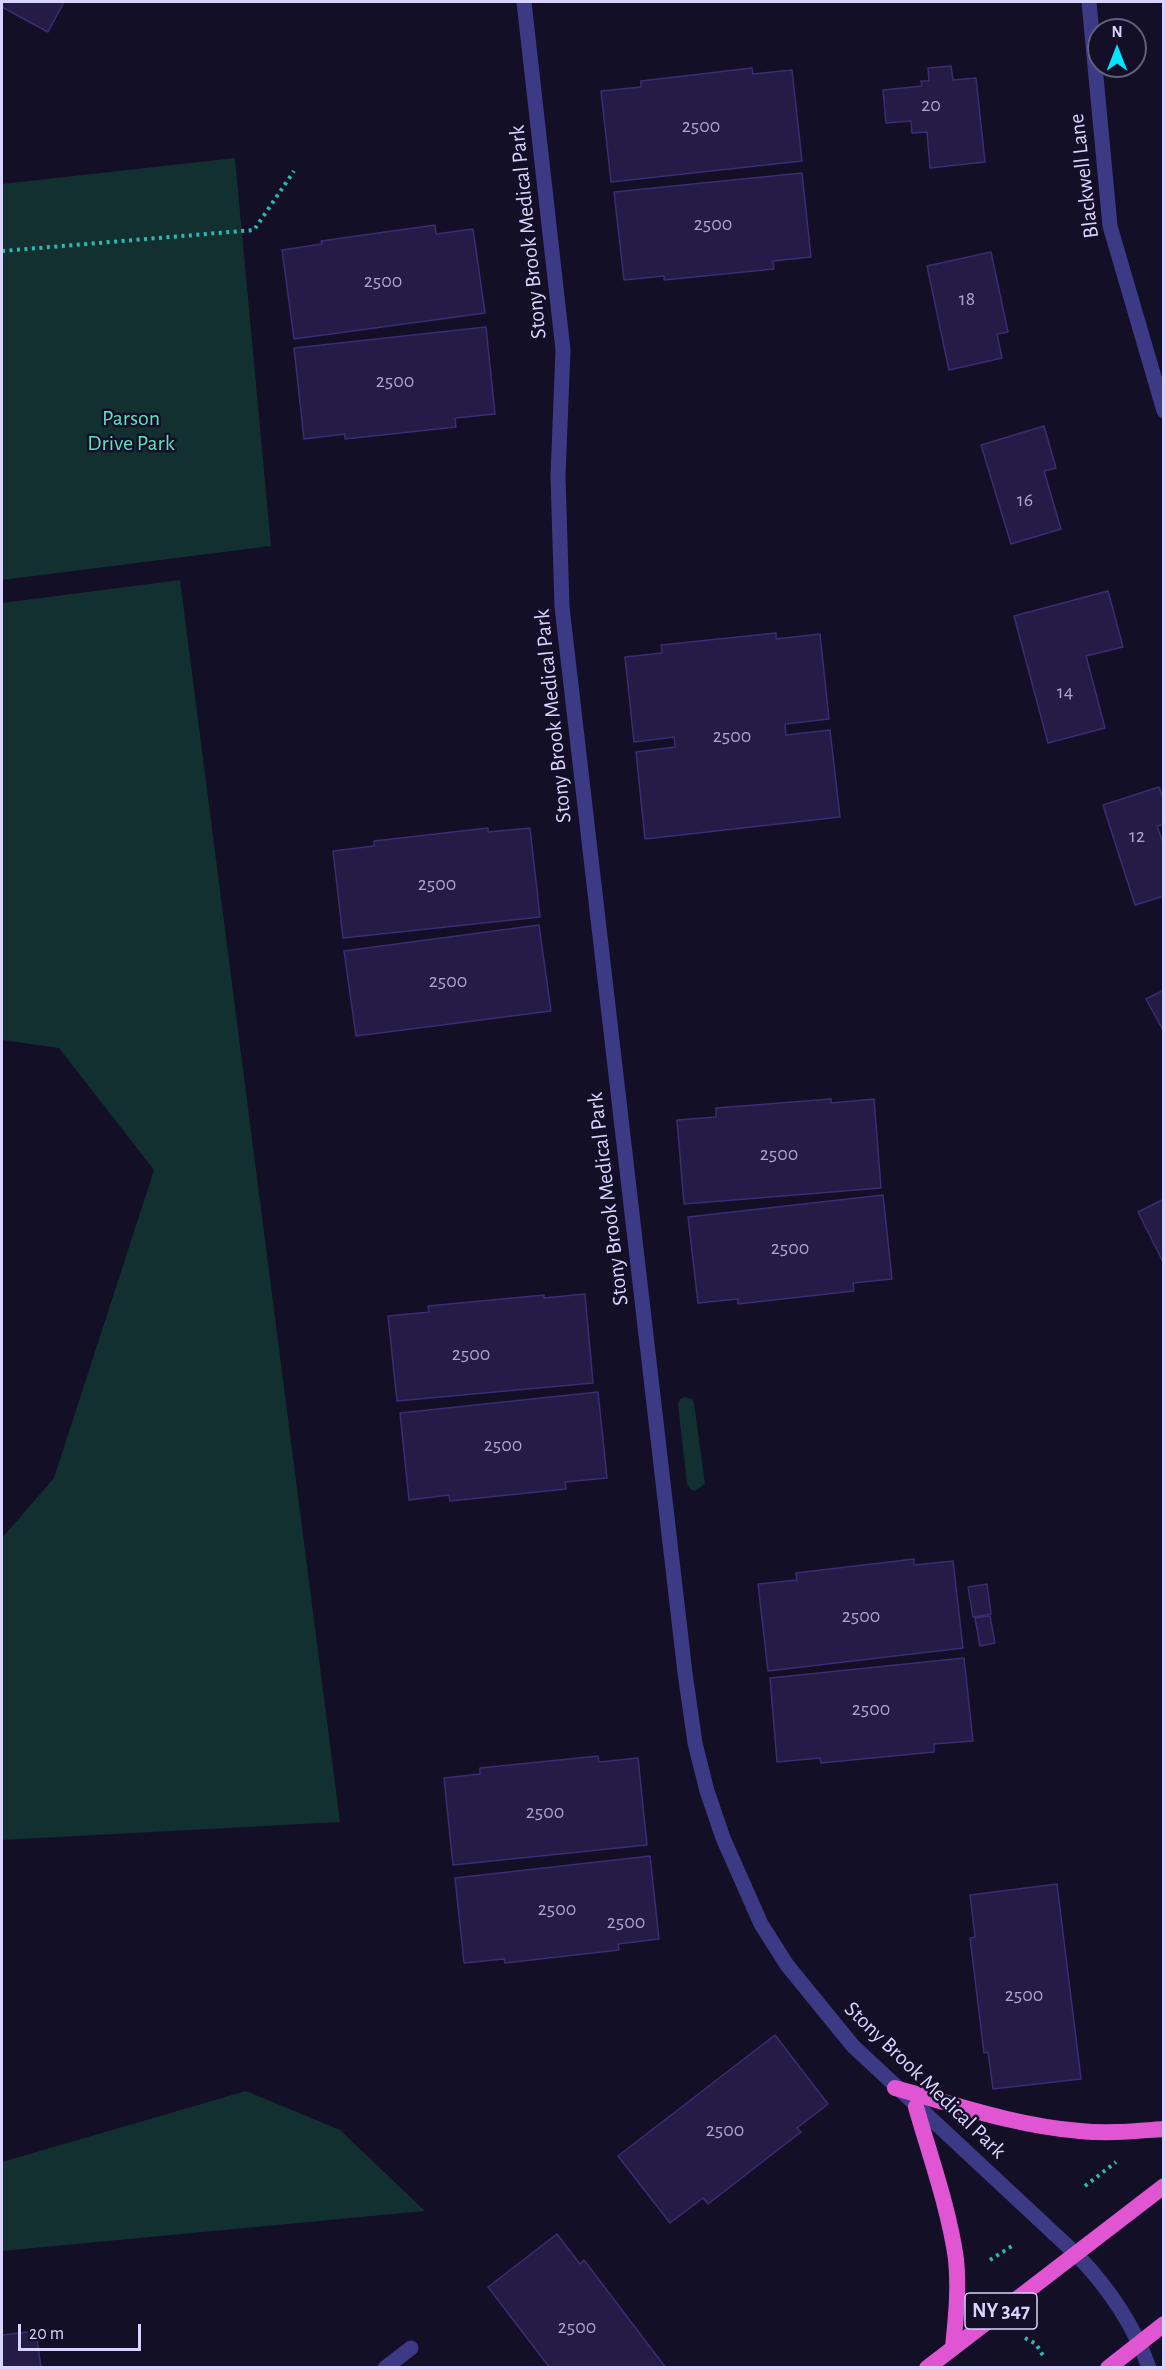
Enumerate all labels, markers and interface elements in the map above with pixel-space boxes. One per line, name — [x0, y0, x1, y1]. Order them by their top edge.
north arrow — [1087, 18, 1147, 78]
text: N — [1111, 24, 1123, 40]
house number: 20 — [921, 93, 941, 117]
street label: Blackwell Lane — [1063, 112, 1105, 240]
house number: 2500 — [682, 114, 720, 138]
street label: Stony Brook Medical Park — [504, 124, 552, 340]
house number: 2500 — [694, 212, 732, 236]
house number: 2500 — [364, 269, 402, 293]
house number: 18 — [959, 287, 975, 311]
house number: 2500 — [376, 369, 414, 393]
park label: Parson Drive Park — [87, 405, 175, 457]
house number: 16 — [1017, 488, 1033, 512]
street label: Stony Brook Medical Park — [529, 608, 577, 824]
house number: 14 — [1057, 680, 1073, 704]
house number: 2500 — [713, 724, 751, 748]
house number: 12 — [1129, 824, 1145, 848]
house number: 2500 — [418, 872, 456, 896]
house number: 2500 — [429, 969, 467, 993]
street label: Stony Brook Medical Park — [582, 1091, 634, 1307]
house number: 2500 — [760, 1142, 798, 1166]
house number: 2500 — [771, 1236, 809, 1260]
house number: 2500 — [452, 1342, 490, 1366]
house number: 2500 — [484, 1433, 522, 1457]
house number: 2500 — [842, 1604, 880, 1628]
house number: 2500 — [852, 1697, 890, 1721]
house number: 2500 — [526, 1800, 564, 1824]
house number: 2500 — [538, 1897, 576, 1921]
house number: 2500 — [607, 1910, 645, 1934]
house number: 2500 — [1005, 1983, 1043, 2007]
street label: Stony Brook Medical Park — [839, 1996, 1011, 2164]
house number: 2500 — [706, 2118, 744, 2142]
road number: NY 347 — [965, 2293, 1037, 2329]
scale bar — [21, 2312, 144, 2350]
house number: 2500 — [558, 2315, 596, 2339]
text: 20 m — [29, 2325, 64, 2343]

